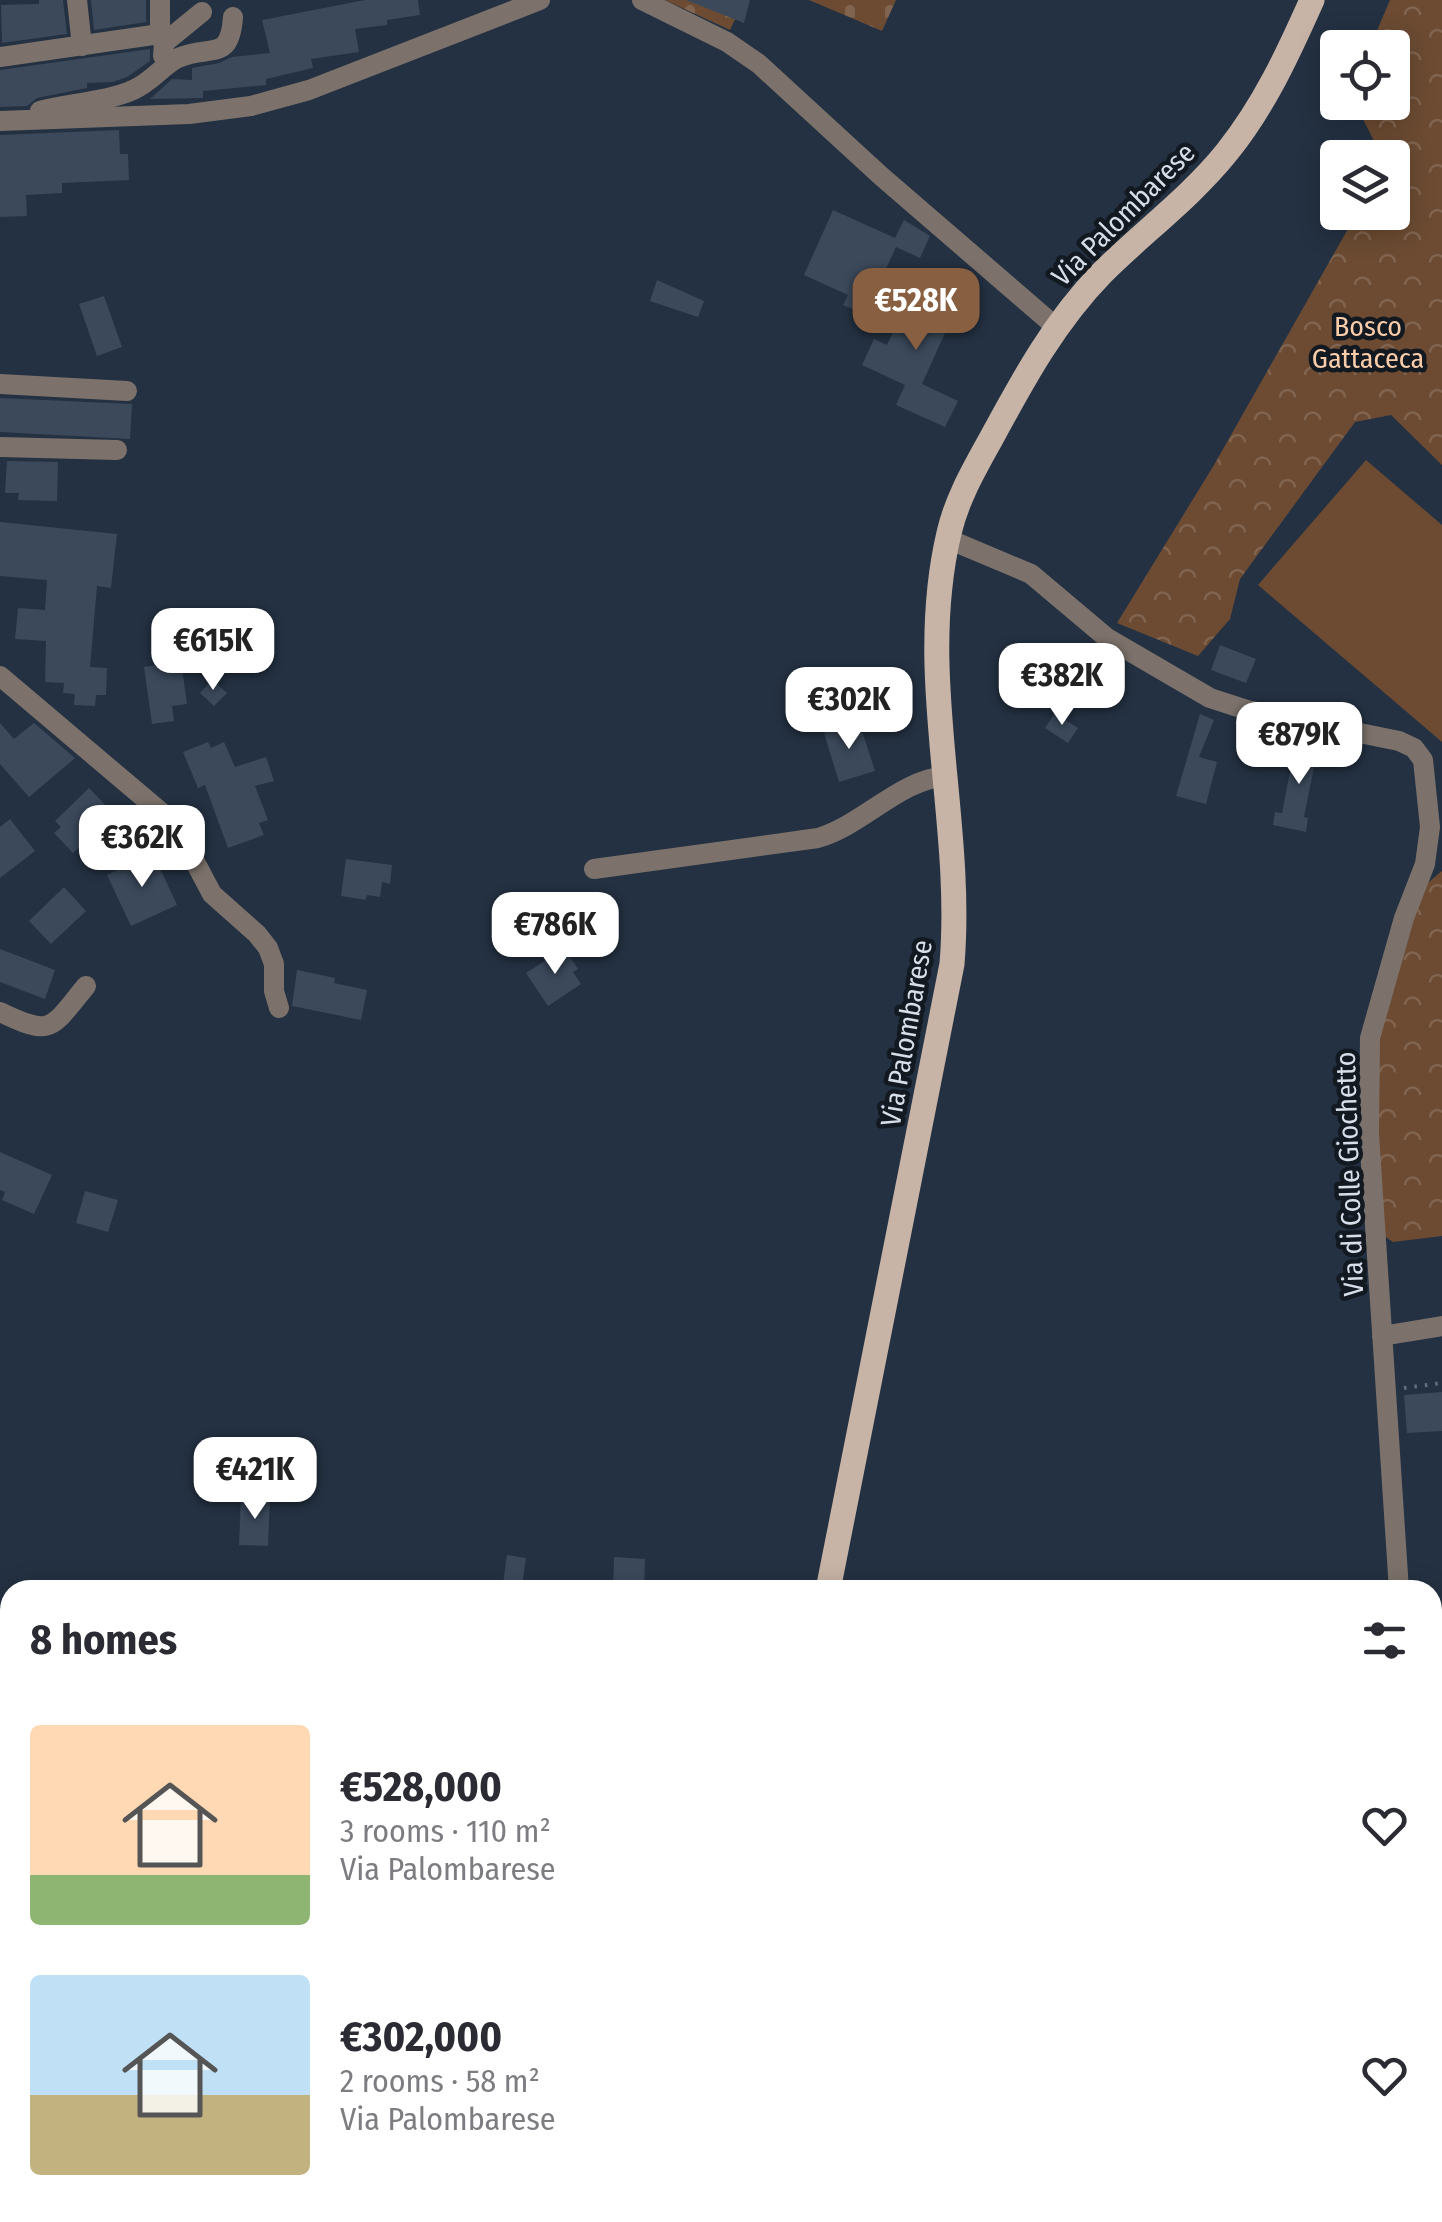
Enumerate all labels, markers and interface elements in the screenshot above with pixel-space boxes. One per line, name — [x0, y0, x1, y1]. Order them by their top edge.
map controls — [1320, 30, 1410, 230]
button: locate — [1320, 30, 1410, 120]
street label: Via Palombarese — [1045, 136, 1202, 293]
button: layers — [1320, 140, 1410, 230]
pin: €528K — [846, 268, 986, 353]
text: €528K — [875, 281, 957, 319]
park label: Bosco Gattaceca — [1312, 310, 1424, 375]
pin: €615K — [143, 608, 283, 693]
text: €615K — [173, 621, 253, 659]
pin: €382K — [992, 643, 1132, 728]
text: €382K — [1021, 656, 1103, 694]
pin: €302K — [779, 667, 919, 752]
text: €302K — [808, 680, 890, 718]
pin: €879K — [1229, 702, 1369, 787]
text: €879K — [1258, 715, 1340, 753]
pin: €362K — [72, 805, 212, 890]
text: €362K — [101, 818, 183, 856]
pin: €786K — [485, 892, 625, 977]
text: €786K — [514, 905, 596, 943]
street label: Via Palombarese — [874, 937, 939, 1129]
street label: Via di Colle Giochetto — [1329, 1051, 1370, 1297]
pin: €421K — [185, 1437, 325, 1522]
text: €421K — [216, 1450, 294, 1488]
icon: filters — [1357, 1613, 1412, 1668]
text: 8 homes — [30, 1615, 177, 1665]
text: €528,000 — [340, 1762, 502, 1812]
icon: home — [110, 1765, 230, 1885]
icon: heart — [1357, 1798, 1412, 1853]
text: 3 rooms · 110 m² — [340, 1812, 551, 1850]
text: Via Palombarese — [340, 1850, 556, 1888]
text: €302,000 — [340, 2012, 502, 2062]
icon: home — [110, 2015, 230, 2135]
icon: heart — [1357, 2048, 1412, 2103]
text: 2 rooms · 58 m² — [340, 2062, 540, 2100]
text: Via Palombarese — [340, 2100, 556, 2138]

